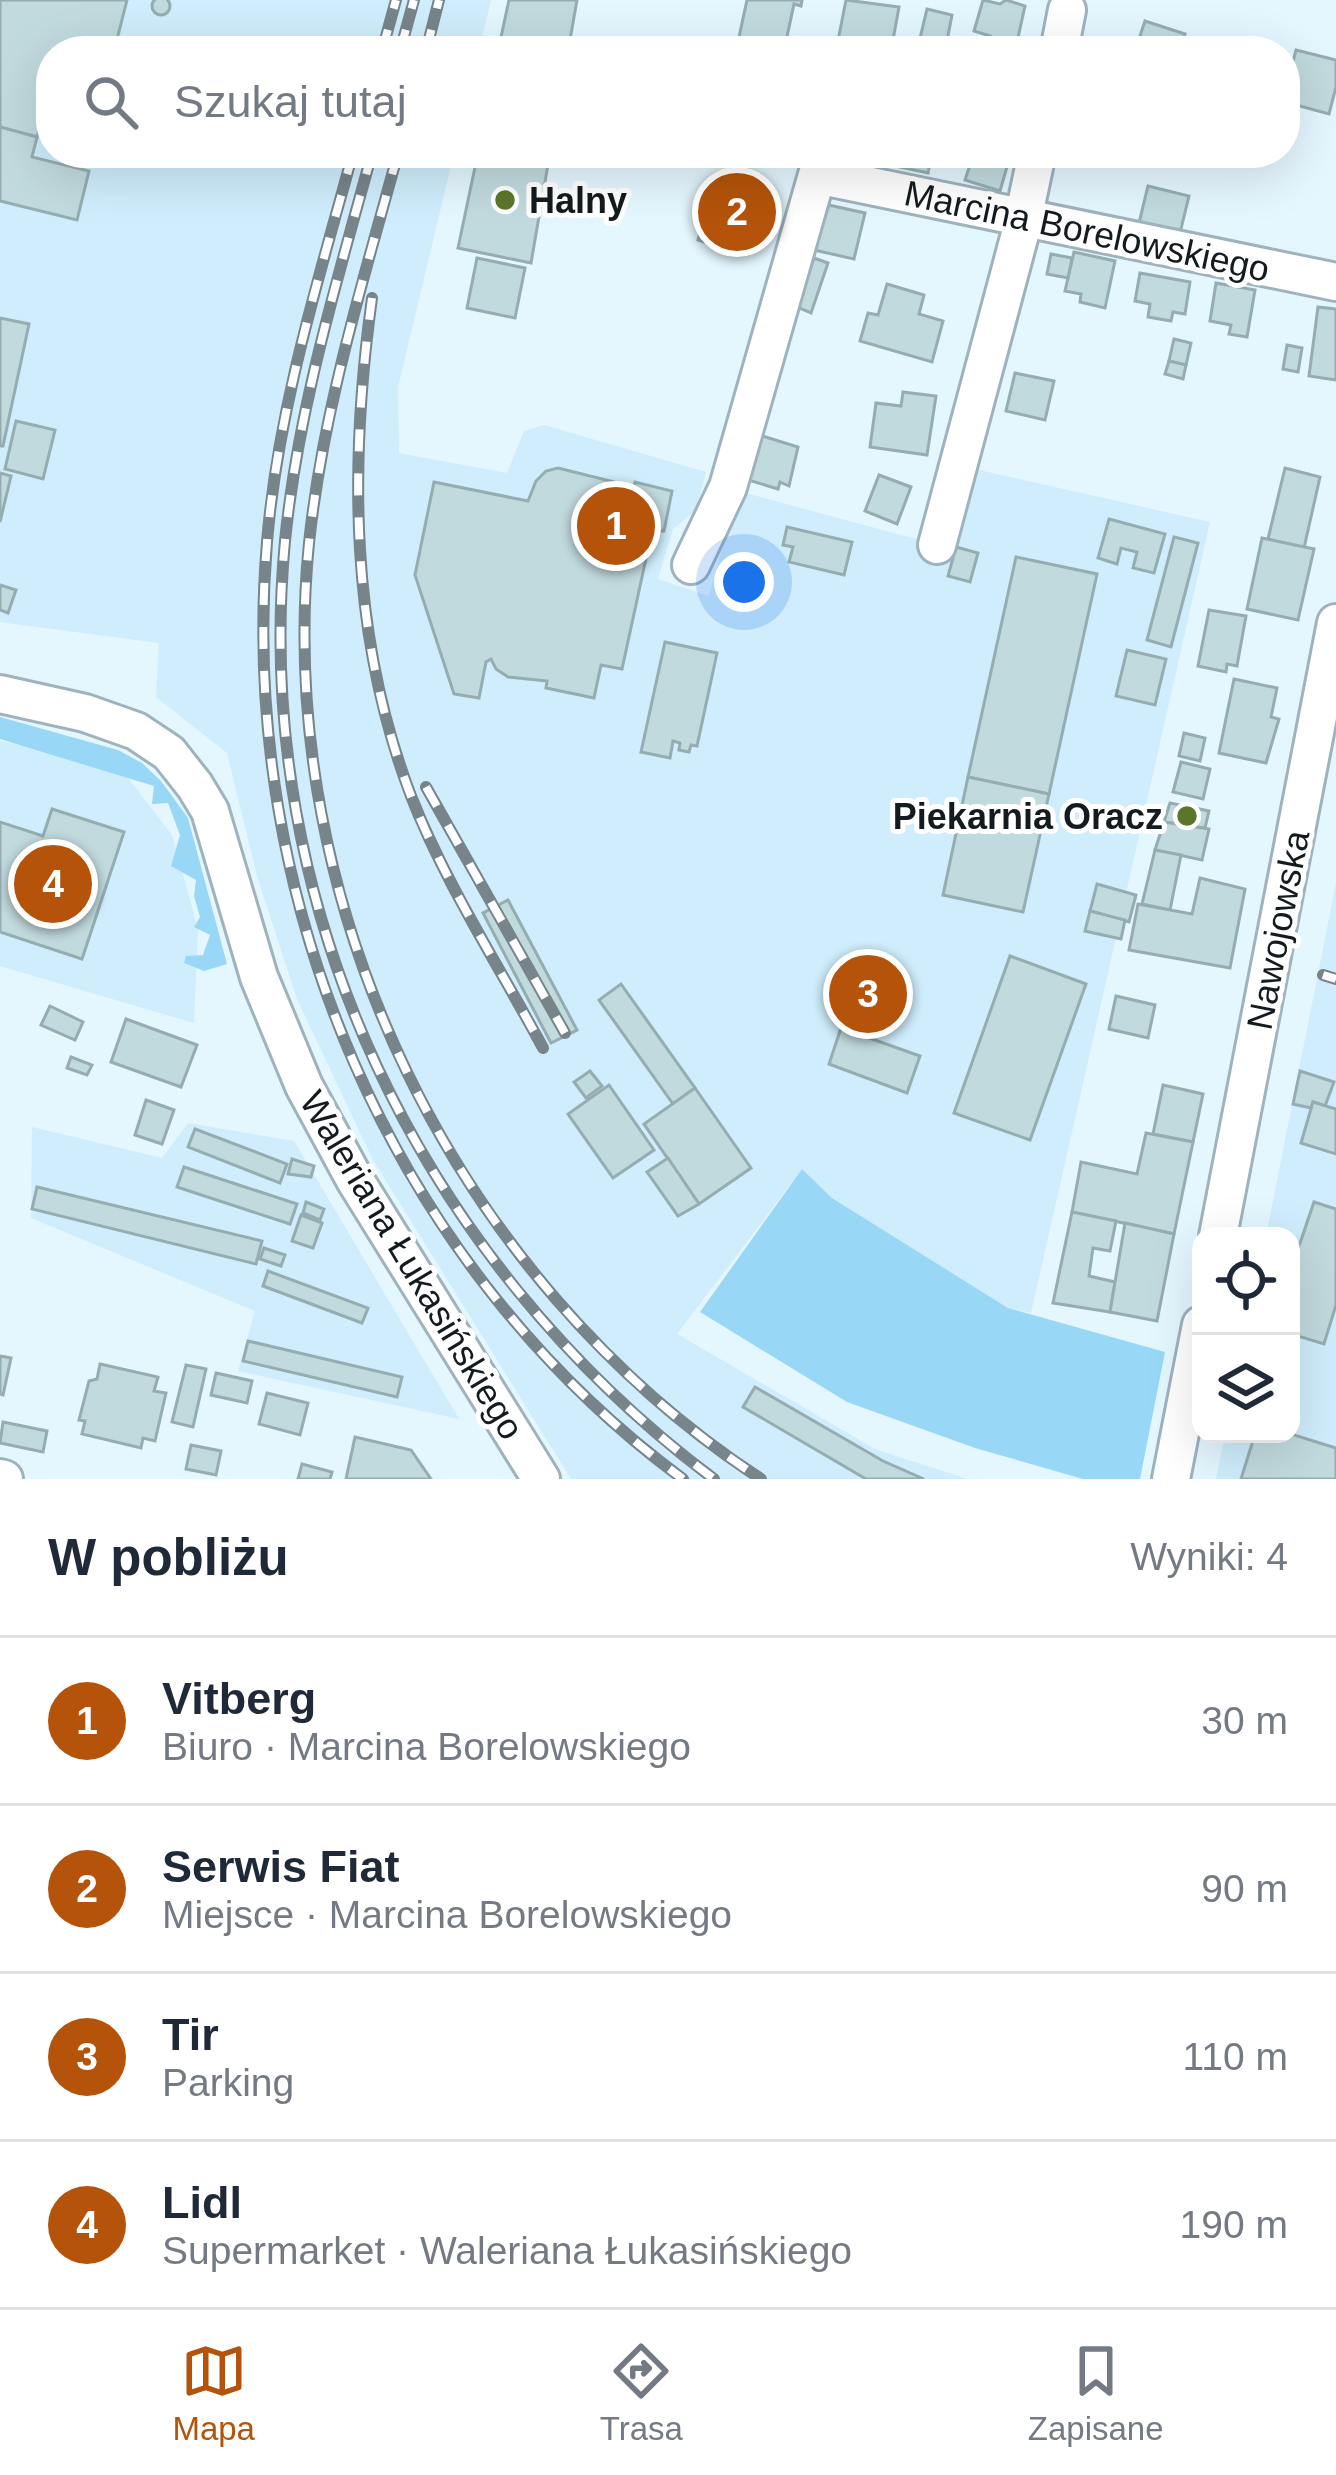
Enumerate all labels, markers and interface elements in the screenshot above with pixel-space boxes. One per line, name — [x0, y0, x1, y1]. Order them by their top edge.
search box — [36, 36, 1300, 168]
icon: search — [78, 69, 144, 135]
text: Szukaj tutaj — [174, 76, 407, 127]
pin: 2 — [698, 167, 776, 257]
street label: Marcina Borelowskiego — [901, 172, 1273, 290]
place label: Halny — [529, 180, 627, 221]
marker: Halny — [492, 187, 518, 213]
pin: 1 — [577, 481, 655, 571]
your location — [714, 552, 774, 612]
place label: Piekarnia Oracz — [893, 796, 1163, 837]
marker: Piekarnia Oracz — [1174, 803, 1200, 829]
street label: Nawojowska — [1239, 826, 1318, 1033]
pin: 4 — [14, 839, 92, 929]
pin: 3 — [829, 949, 907, 1039]
street label: Waleriana Łukasińskiego — [292, 1083, 532, 1447]
map controls — [1192, 1227, 1300, 1443]
button: locate — [1192, 1227, 1300, 1335]
button: layers — [1192, 1335, 1300, 1443]
text: W pobliżu — [48, 1529, 289, 1586]
text: Wyniki: 4 — [1130, 1535, 1288, 1578]
text: Vitberg — [162, 1673, 316, 1724]
text: 1 — [76, 1699, 98, 1742]
text: 30 m — [1201, 1699, 1288, 1742]
text: Biuro · Marcina Borelowskiego — [162, 1725, 691, 1768]
text: Serwis Fiat — [162, 1841, 400, 1892]
text: 2 — [76, 1867, 98, 1910]
text: 90 m — [1201, 1867, 1288, 1910]
text: Miejsce · Marcina Borelowskiego — [162, 1893, 732, 1936]
text: Tir — [162, 2009, 219, 2060]
text: 3 — [76, 2035, 98, 2078]
text: 110 m — [1183, 2035, 1288, 2078]
text: Parking — [162, 2061, 294, 2104]
text: Lidl — [162, 2177, 242, 2228]
text: 4 — [76, 2203, 98, 2246]
text: 190 m — [1180, 2203, 1288, 2246]
text: Supermarket · Waleriana Łukasińskiego — [162, 2229, 852, 2272]
tab: Mapa — [172, 2338, 255, 2448]
tab: Trasa — [600, 2338, 683, 2448]
tab: Zapisane — [1028, 2338, 1164, 2448]

